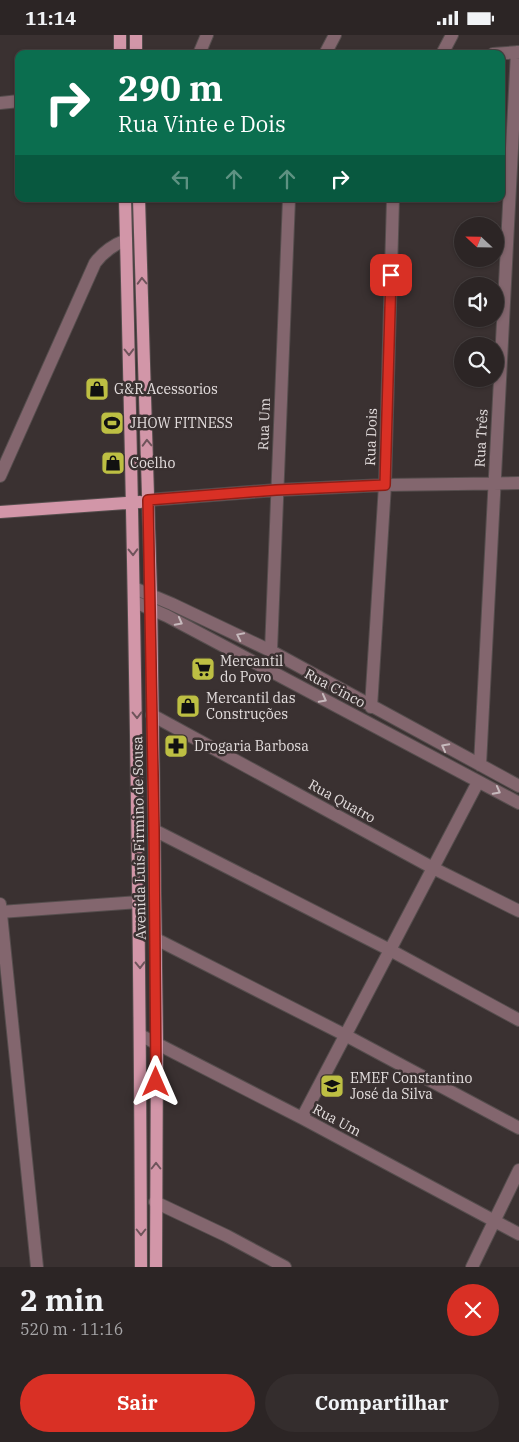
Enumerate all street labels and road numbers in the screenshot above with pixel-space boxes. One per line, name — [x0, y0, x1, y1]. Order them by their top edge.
street label: Rua Um — [254, 397, 274, 451]
street label: Rua Dois — [361, 408, 381, 466]
street label: Rua Três — [470, 408, 492, 468]
street label: Rua Cinco — [301, 664, 369, 712]
street label: Avenida Luís Firmino de Sousa — [128, 736, 150, 940]
street label: Rua Quatro — [305, 775, 379, 827]
street label: Rua Um — [310, 1100, 364, 1140]

